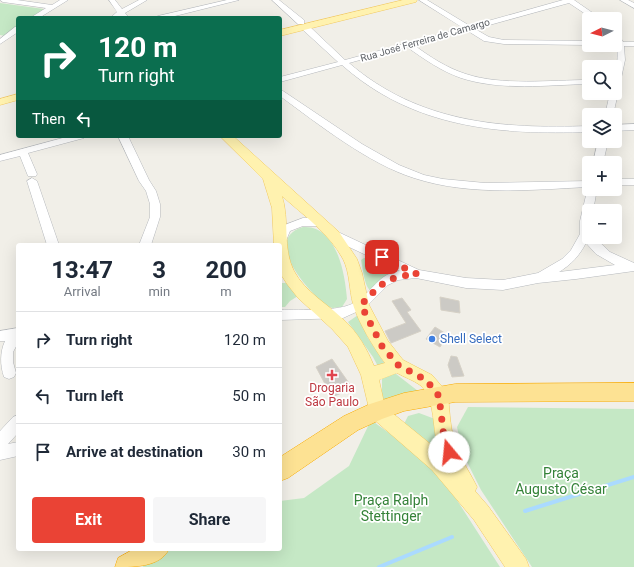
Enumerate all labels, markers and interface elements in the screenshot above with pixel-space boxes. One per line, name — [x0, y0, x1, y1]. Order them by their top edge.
north arrow — [582, 12, 622, 52]
map controls — [582, 12, 622, 244]
street label: Rua José Ferreira de Camargo — [359, 16, 491, 64]
text: 120 m — [98, 31, 177, 64]
icon: right — [32, 32, 84, 84]
button: search — [582, 60, 622, 100]
text: Turn right — [98, 65, 175, 86]
icon: left — [73, 108, 95, 130]
button: layers — [582, 108, 622, 148]
text: Then — [32, 110, 65, 128]
button: + — [582, 156, 622, 196]
button: − — [582, 204, 622, 244]
pin — [365, 240, 399, 274]
icon: arrive — [371, 246, 393, 268]
text: 13:47 — [51, 256, 113, 284]
text: 3 — [152, 256, 166, 284]
text: 200 — [205, 256, 247, 284]
text: Arrival — [64, 284, 101, 299]
text: min — [148, 284, 170, 299]
text: m — [220, 284, 232, 299]
icon: right — [32, 329, 54, 351]
text: Turn right — [66, 331, 132, 349]
text: 120 m — [224, 331, 266, 349]
place label: Shell Select — [440, 332, 502, 346]
marker: Shell Select — [427, 334, 437, 344]
marker: Drogaria São Paulo — [327, 370, 337, 380]
place label: Drogaria São Paulo — [305, 381, 359, 409]
icon: left — [32, 385, 54, 407]
text: Turn left — [66, 387, 123, 405]
text: 50 m — [232, 387, 266, 405]
position arrow — [428, 431, 470, 473]
icon: arrive — [32, 441, 54, 463]
text: Arrive at destination — [66, 443, 203, 461]
text: 30 m — [232, 443, 266, 461]
park label: Praça Augusto César — [515, 465, 607, 497]
park label: Praça Ralph Stettinger — [354, 492, 428, 524]
button: Exit — [32, 497, 145, 543]
button: Share — [153, 497, 266, 543]

